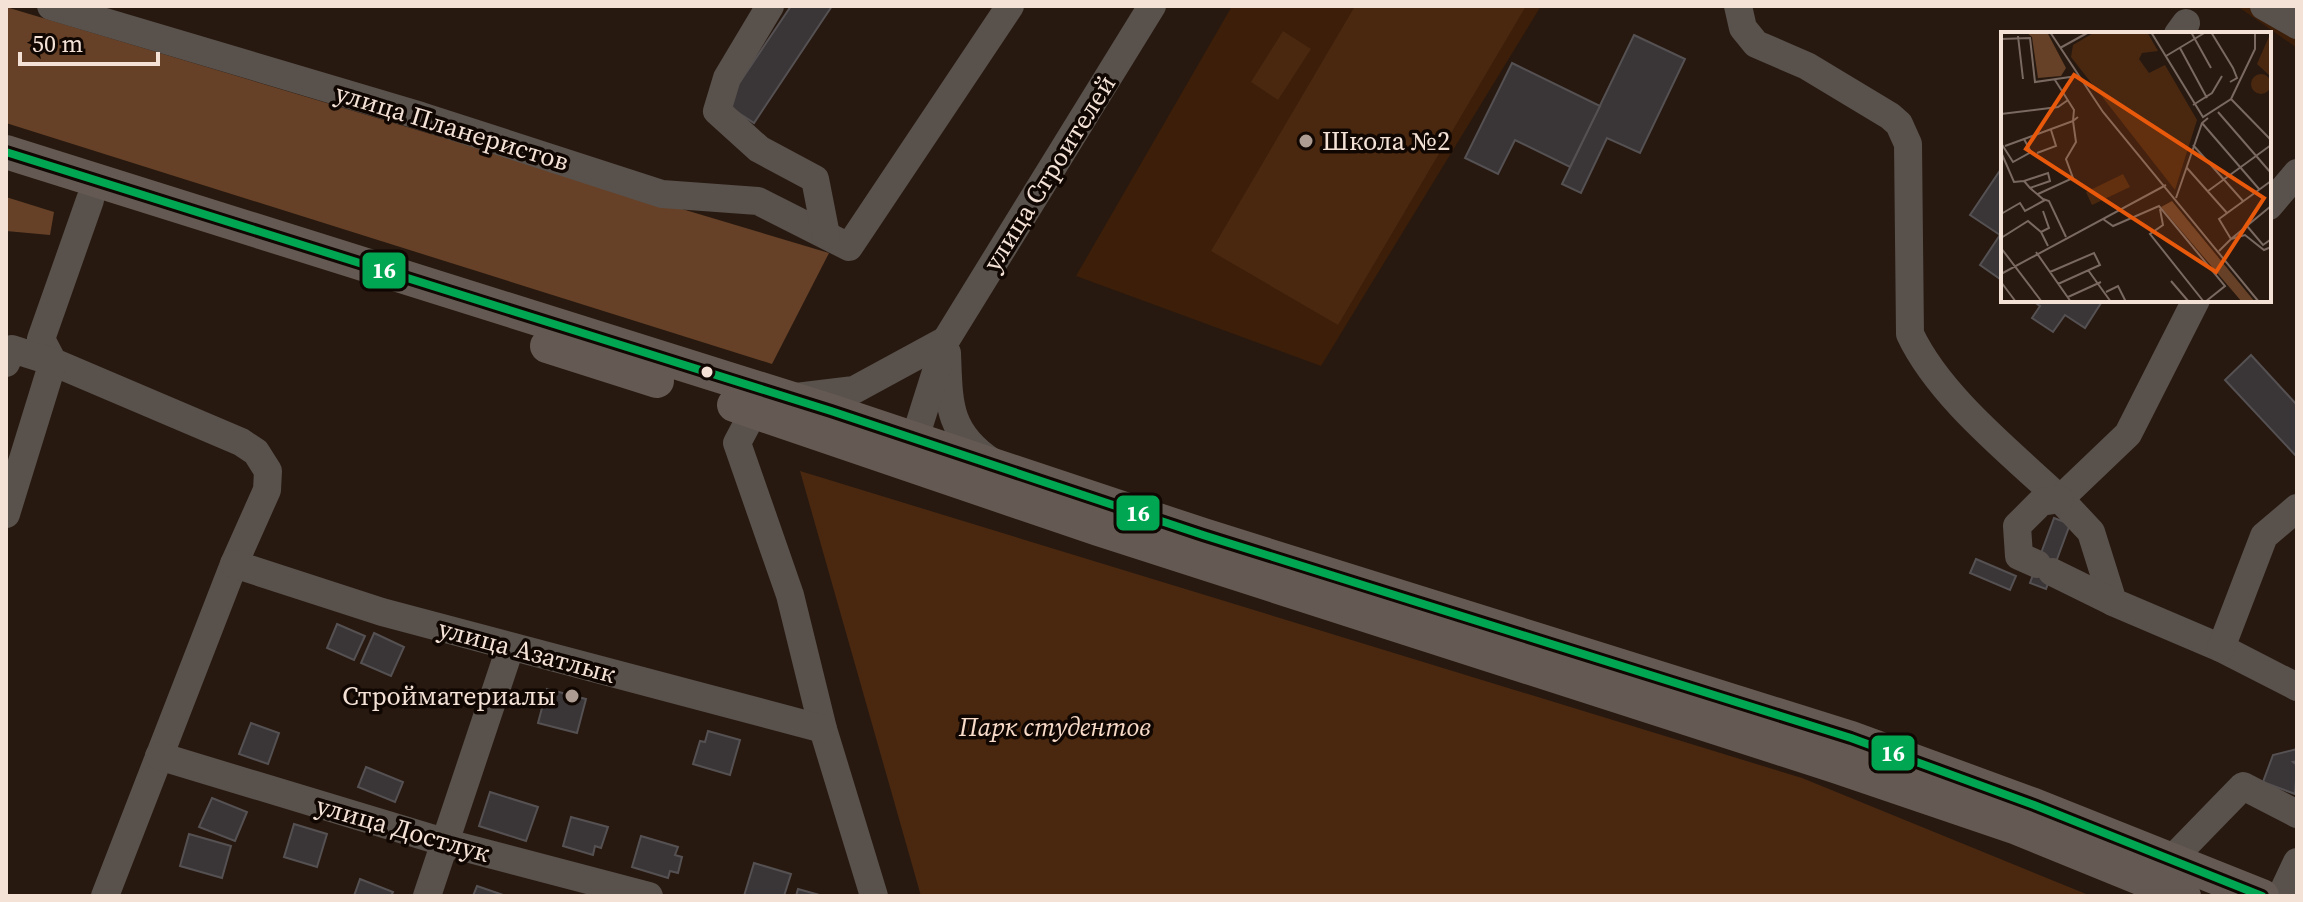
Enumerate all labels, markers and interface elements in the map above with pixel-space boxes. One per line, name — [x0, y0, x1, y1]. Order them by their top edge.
scale bar — [20, 16, 158, 66]
text: 50 m — [32, 27, 83, 60]
inset map — [2001, 32, 2271, 302]
street label: улица Строителей — [974, 68, 1124, 278]
street label: улица Планеристов — [331, 74, 573, 180]
place label: Школа №2 — [1322, 123, 1450, 159]
marker: Школа №2 — [1297, 132, 1315, 150]
line badge: 16 — [361, 251, 407, 290]
text: 16 — [372, 255, 396, 285]
unlabelled marker — [699, 364, 715, 380]
line badge: 16 — [1115, 494, 1161, 532]
text: 16 — [1126, 498, 1150, 528]
street label: улица Азатлык — [434, 610, 620, 692]
place label: Стройматериалы — [342, 678, 556, 714]
marker: Стройматериалы — [563, 687, 581, 705]
park label: Парк студентов — [958, 709, 1151, 745]
line badge: 16 — [1870, 734, 1916, 772]
text: 16 — [1881, 738, 1905, 768]
street label: улица Достлук — [312, 787, 495, 871]

